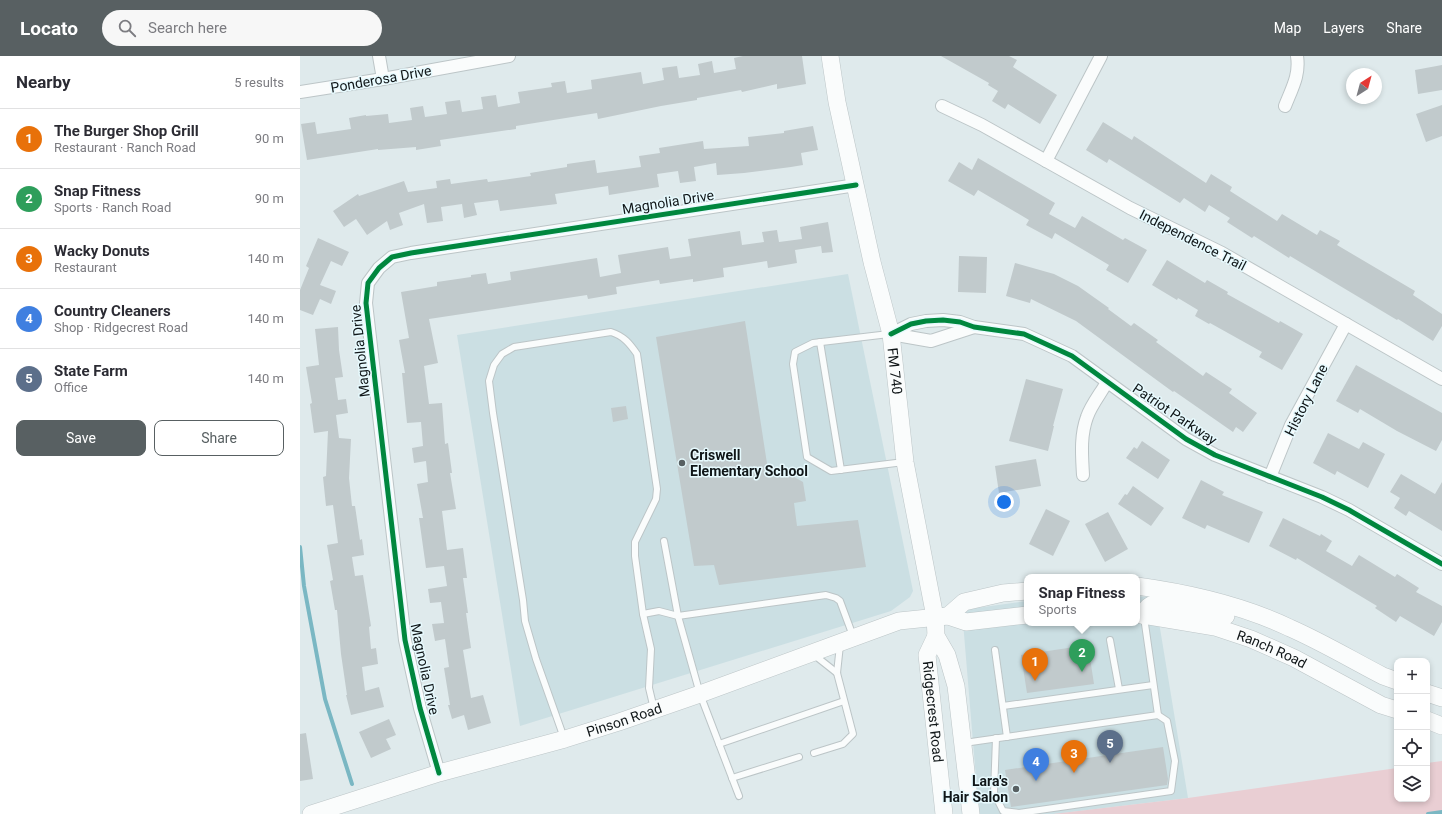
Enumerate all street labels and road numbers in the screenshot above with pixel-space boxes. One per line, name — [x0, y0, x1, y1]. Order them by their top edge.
street label: Ponderosa Drive — [329, 62, 433, 96]
street label: Magnolia Drive — [621, 187, 715, 217]
street label: Independence Trail — [1137, 206, 1249, 274]
street label: Magnolia Drive — [347, 304, 373, 398]
street label: FM 740 — [885, 347, 906, 395]
street label: History Lane — [1281, 361, 1331, 439]
street label: Patriot Parkway — [1130, 380, 1220, 448]
street label: Magnolia Drive — [408, 622, 442, 716]
street label: Ranch Road — [1235, 627, 1310, 671]
street label: Ridgecrest Road — [920, 660, 946, 763]
street label: Pinson Road — [584, 700, 664, 740]

